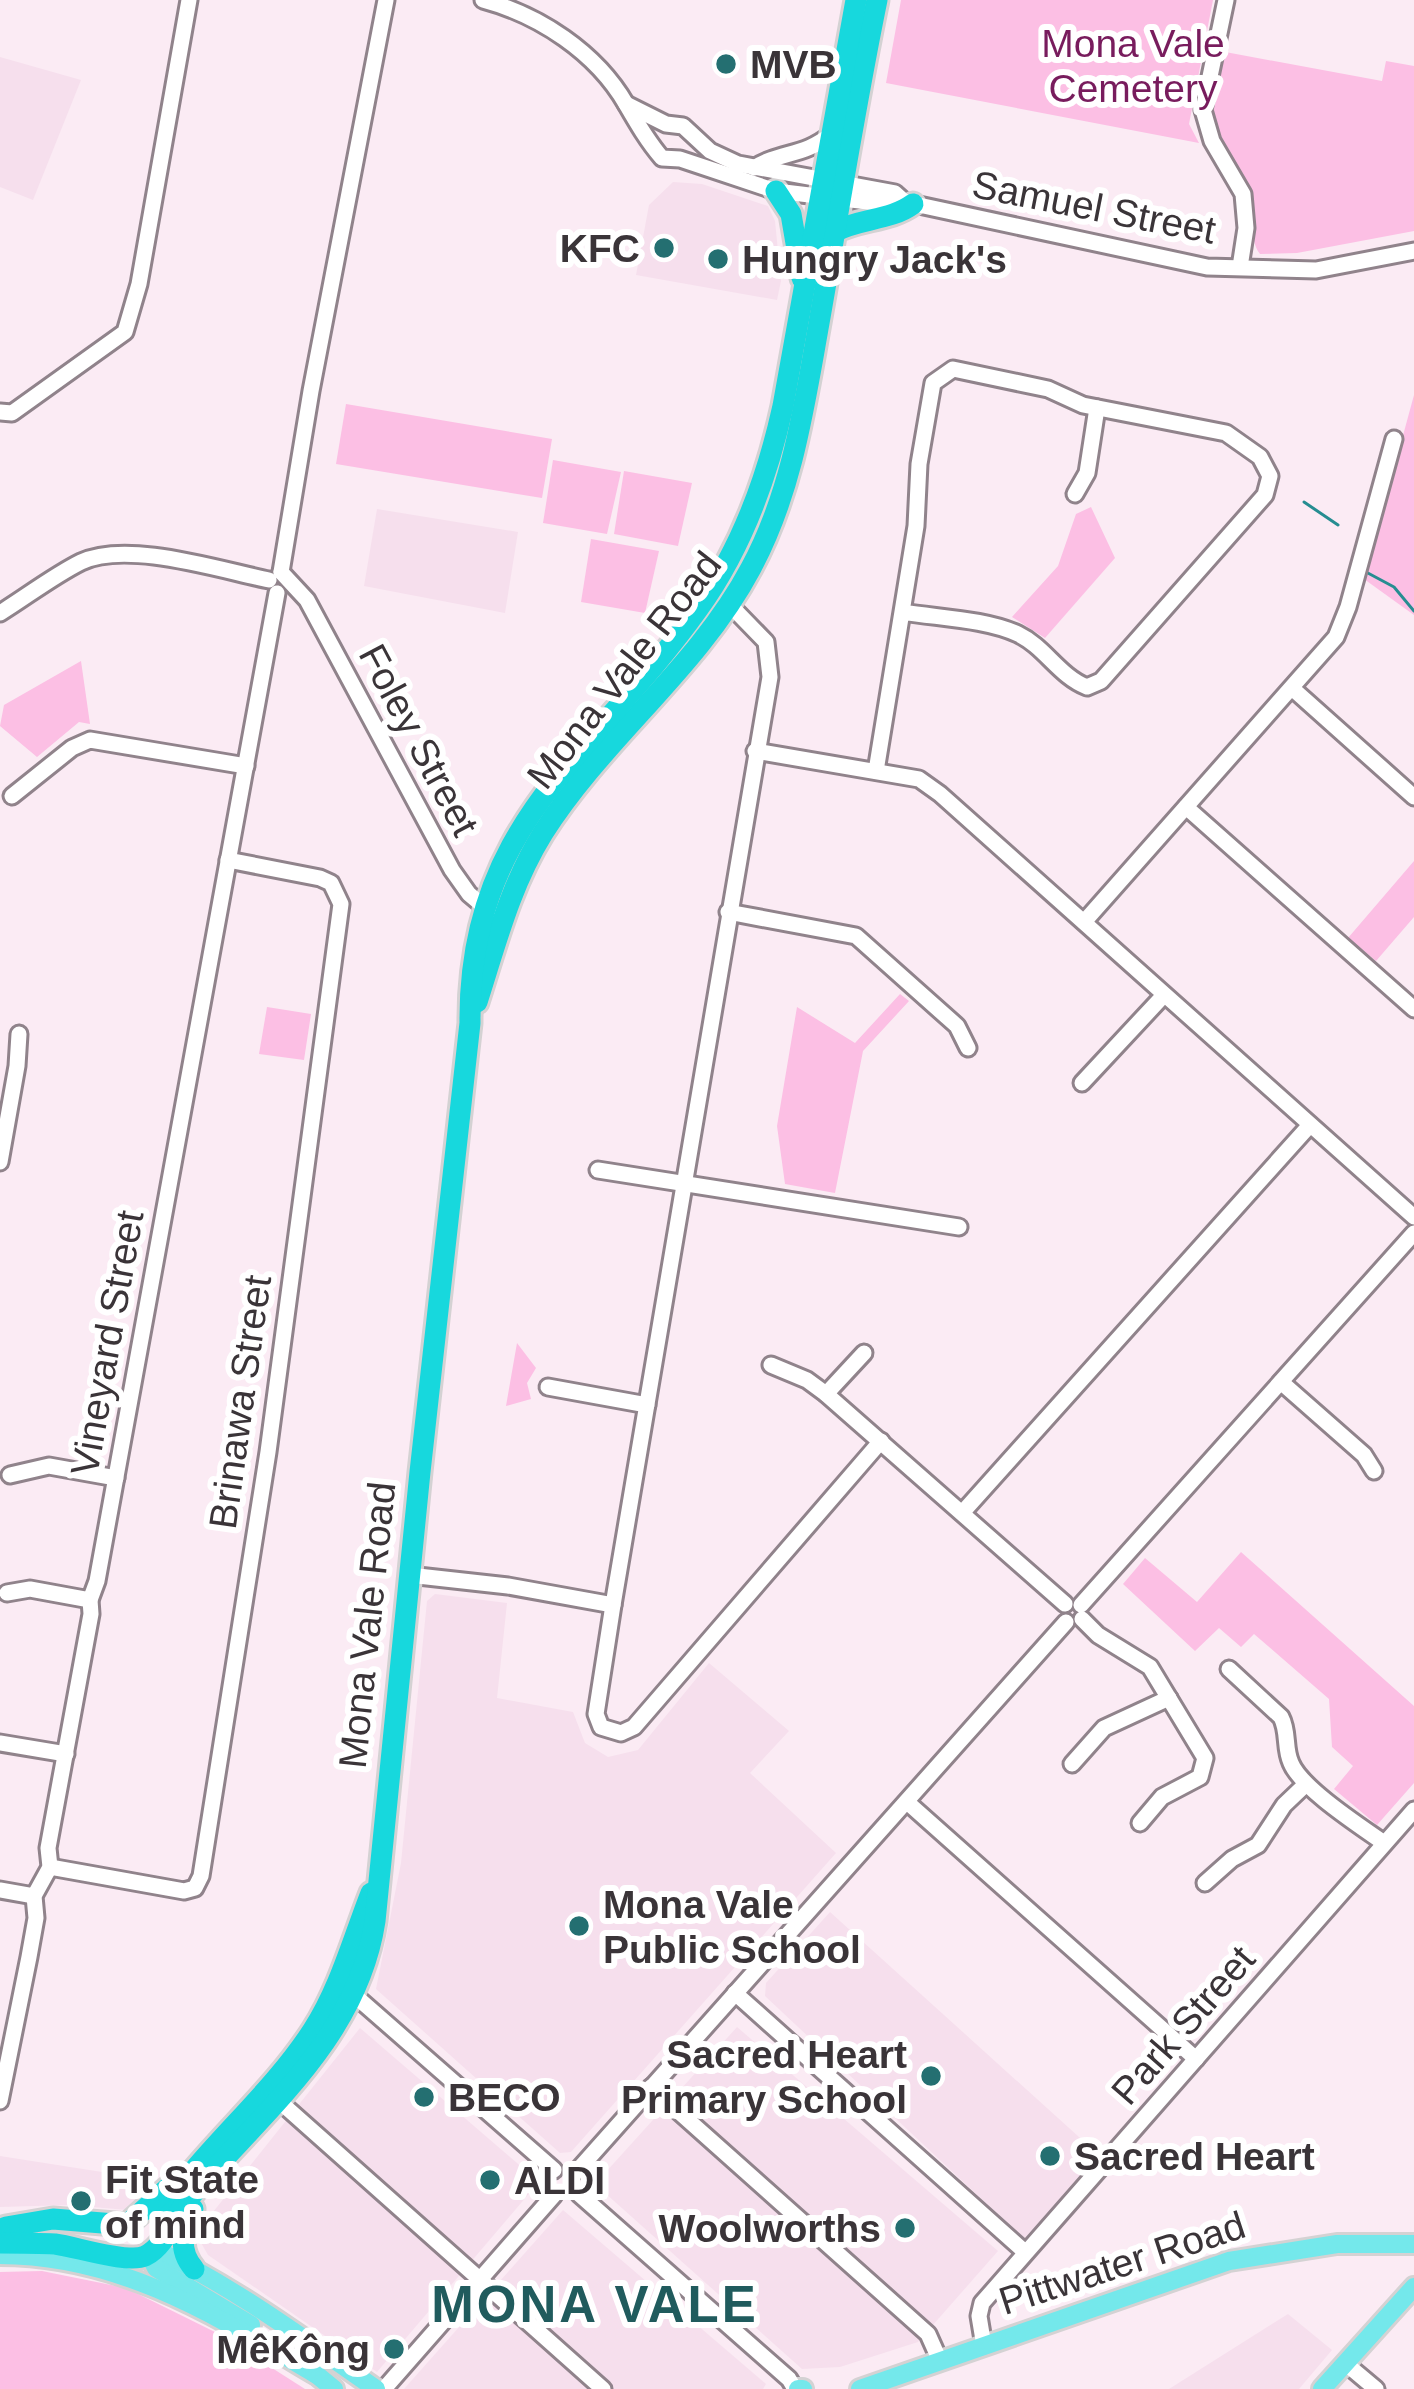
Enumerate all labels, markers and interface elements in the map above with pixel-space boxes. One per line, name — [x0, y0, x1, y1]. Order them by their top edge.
park label: Mona Vale Cemetery — [1041, 22, 1225, 110]
place label: MVB — [750, 43, 837, 86]
marker: MVB — [713, 51, 739, 77]
street label: Samuel Street — [969, 162, 1220, 252]
place label: KFC — [560, 227, 640, 270]
marker: KFC — [651, 235, 677, 261]
place label: Hungry Jack's — [742, 238, 1007, 281]
marker: Hungry Jack's — [705, 246, 731, 272]
street label: Mona Vale Road — [519, 543, 729, 797]
street label: Foley Street — [351, 637, 487, 843]
street label: Vineyard Street — [63, 1207, 151, 1479]
street label: Brinawa Street — [201, 1272, 279, 1532]
street label: Mona Vale Road — [331, 1480, 403, 1770]
place label: Mona Vale Public School — [603, 1883, 861, 1971]
marker: Mona Vale Public School — [566, 1913, 592, 1939]
street label: Park Street — [1103, 1937, 1263, 2113]
place label: Sacred Heart Primary School — [621, 2033, 907, 2121]
marker: Sacred Heart Primary School — [918, 2063, 944, 2089]
place label: BECO — [448, 2076, 561, 2119]
marker: BECO — [411, 2084, 437, 2110]
place label: Sacred Heart — [1074, 2135, 1315, 2178]
marker: Sacred Heart — [1037, 2143, 1063, 2169]
place label: Fit State of mind — [105, 2158, 259, 2246]
place label: ALDI — [514, 2159, 605, 2202]
marker: ALDI — [477, 2167, 503, 2193]
marker: Fit State of mind — [68, 2188, 94, 2214]
street label: Pittwater Road — [994, 2203, 1250, 2323]
place label: Woolworths — [659, 2207, 881, 2250]
marker: Woolworths — [892, 2215, 918, 2241]
district label: MONA VALE — [431, 2276, 759, 2333]
place label: MêKông — [216, 2328, 370, 2371]
marker: MêKông — [381, 2336, 407, 2362]

